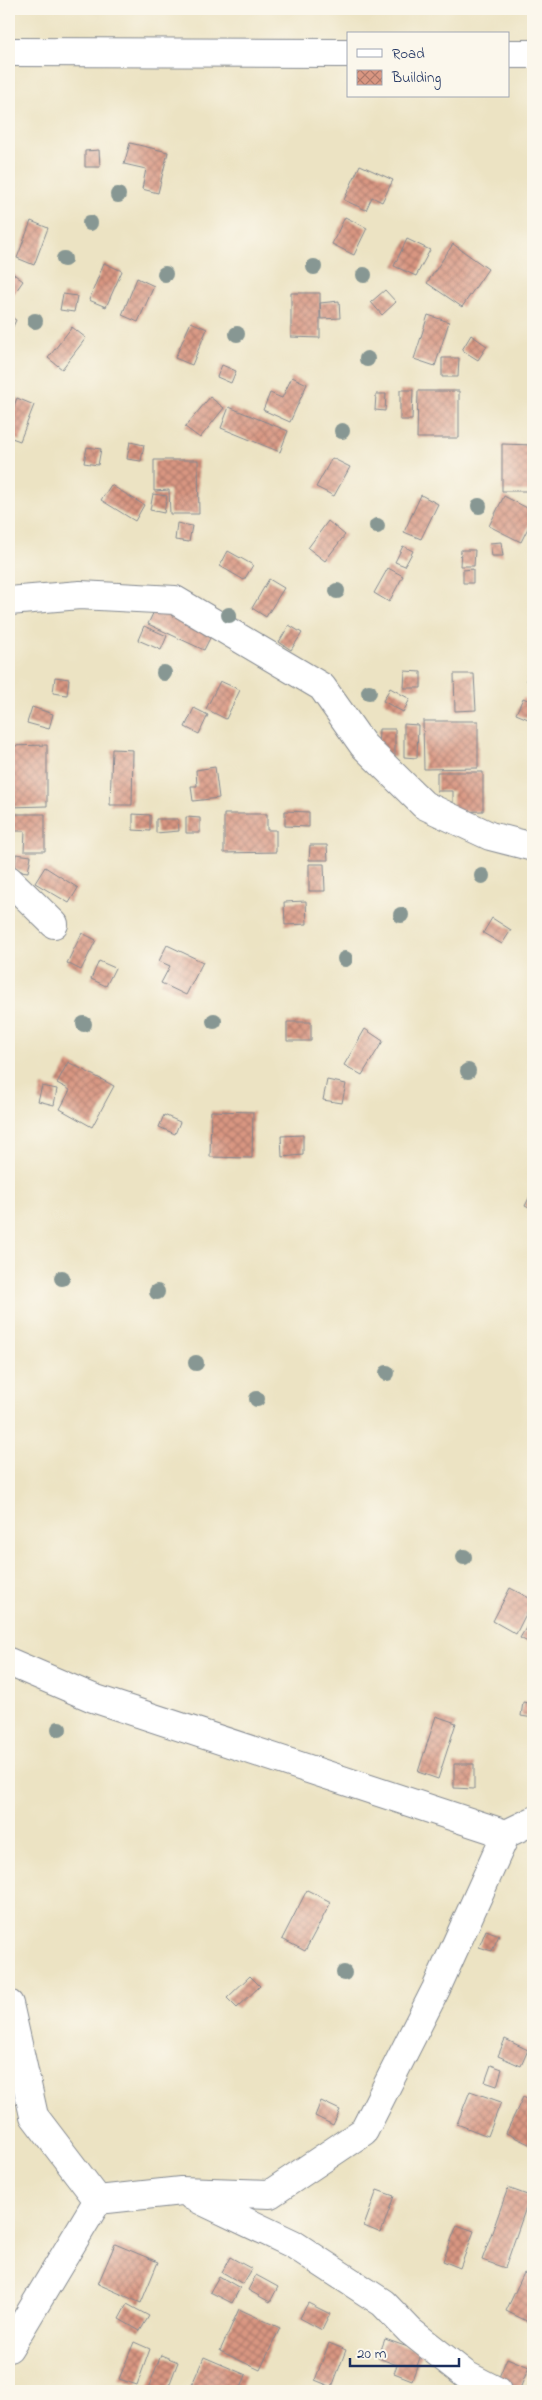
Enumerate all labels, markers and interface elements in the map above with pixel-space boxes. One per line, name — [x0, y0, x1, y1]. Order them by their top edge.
legend — [347, 32, 510, 98]
text: Road — [392, 43, 425, 65]
text: Building — [391, 67, 441, 90]
scale bar — [350, 2335, 458, 2367]
text: 20 m — [357, 2343, 387, 2365]

